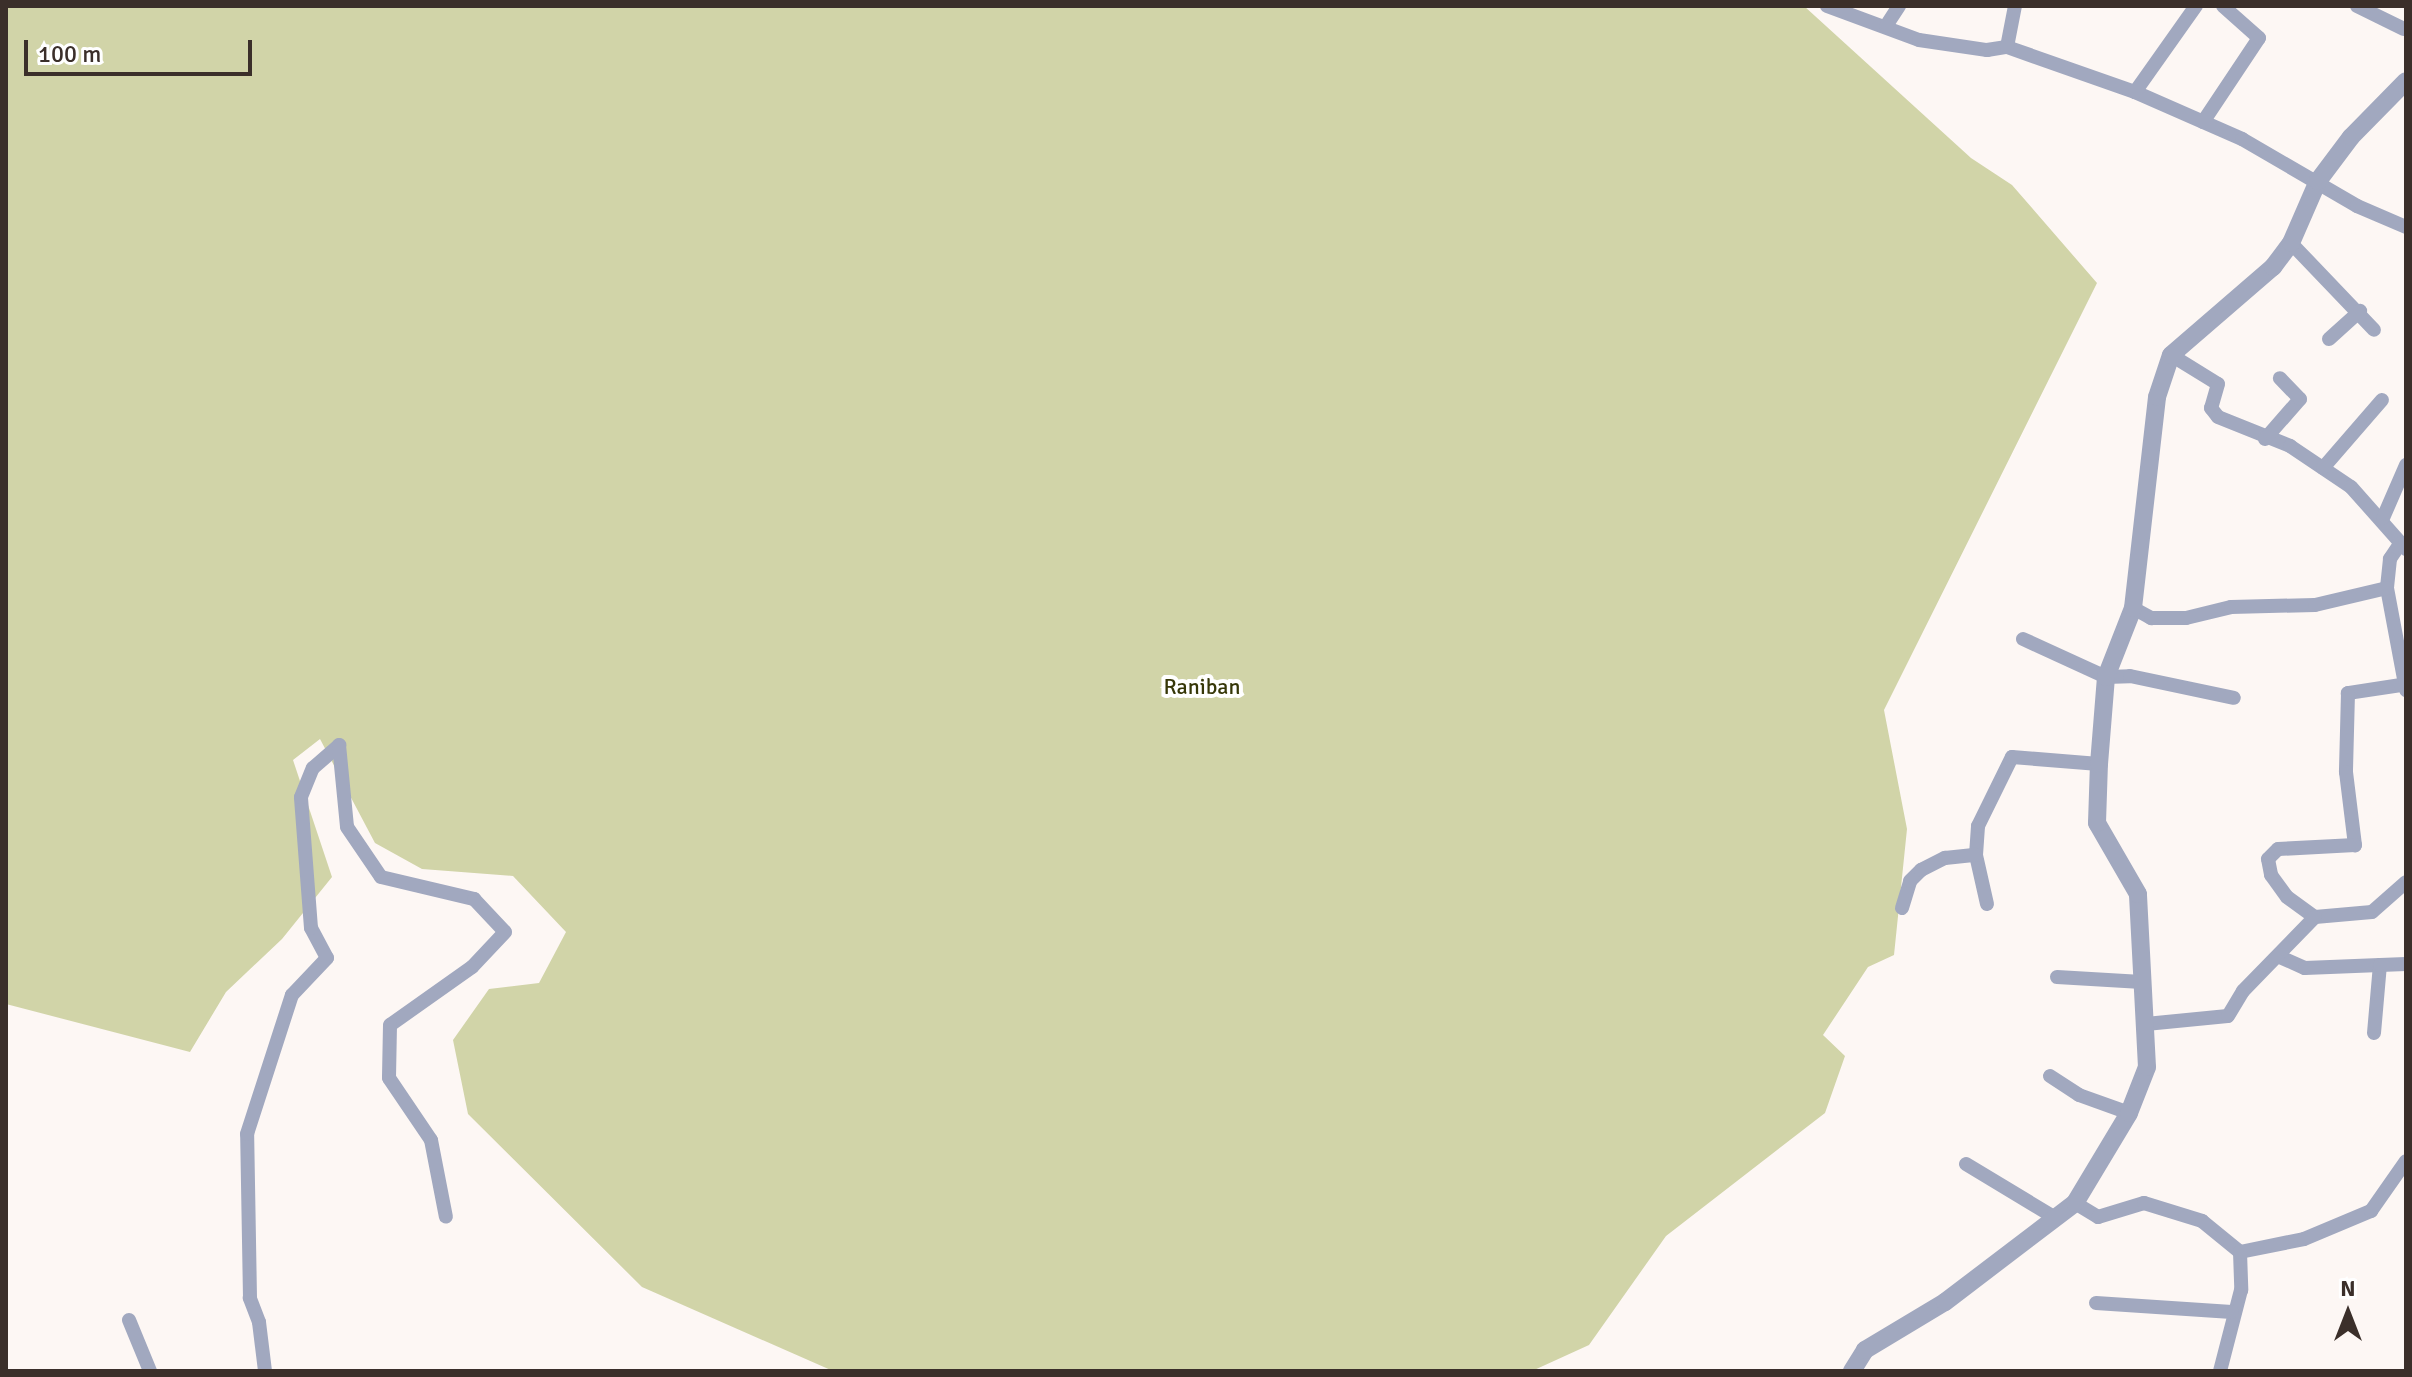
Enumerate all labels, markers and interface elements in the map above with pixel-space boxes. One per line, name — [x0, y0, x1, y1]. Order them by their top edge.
scale bar — [28, 24, 256, 74]
text: 100 m — [38, 39, 101, 69]
park label: Raniban — [1164, 674, 1240, 700]
north arrow — [2308, 1273, 2388, 1353]
text: N — [2340, 1275, 2356, 1302]

